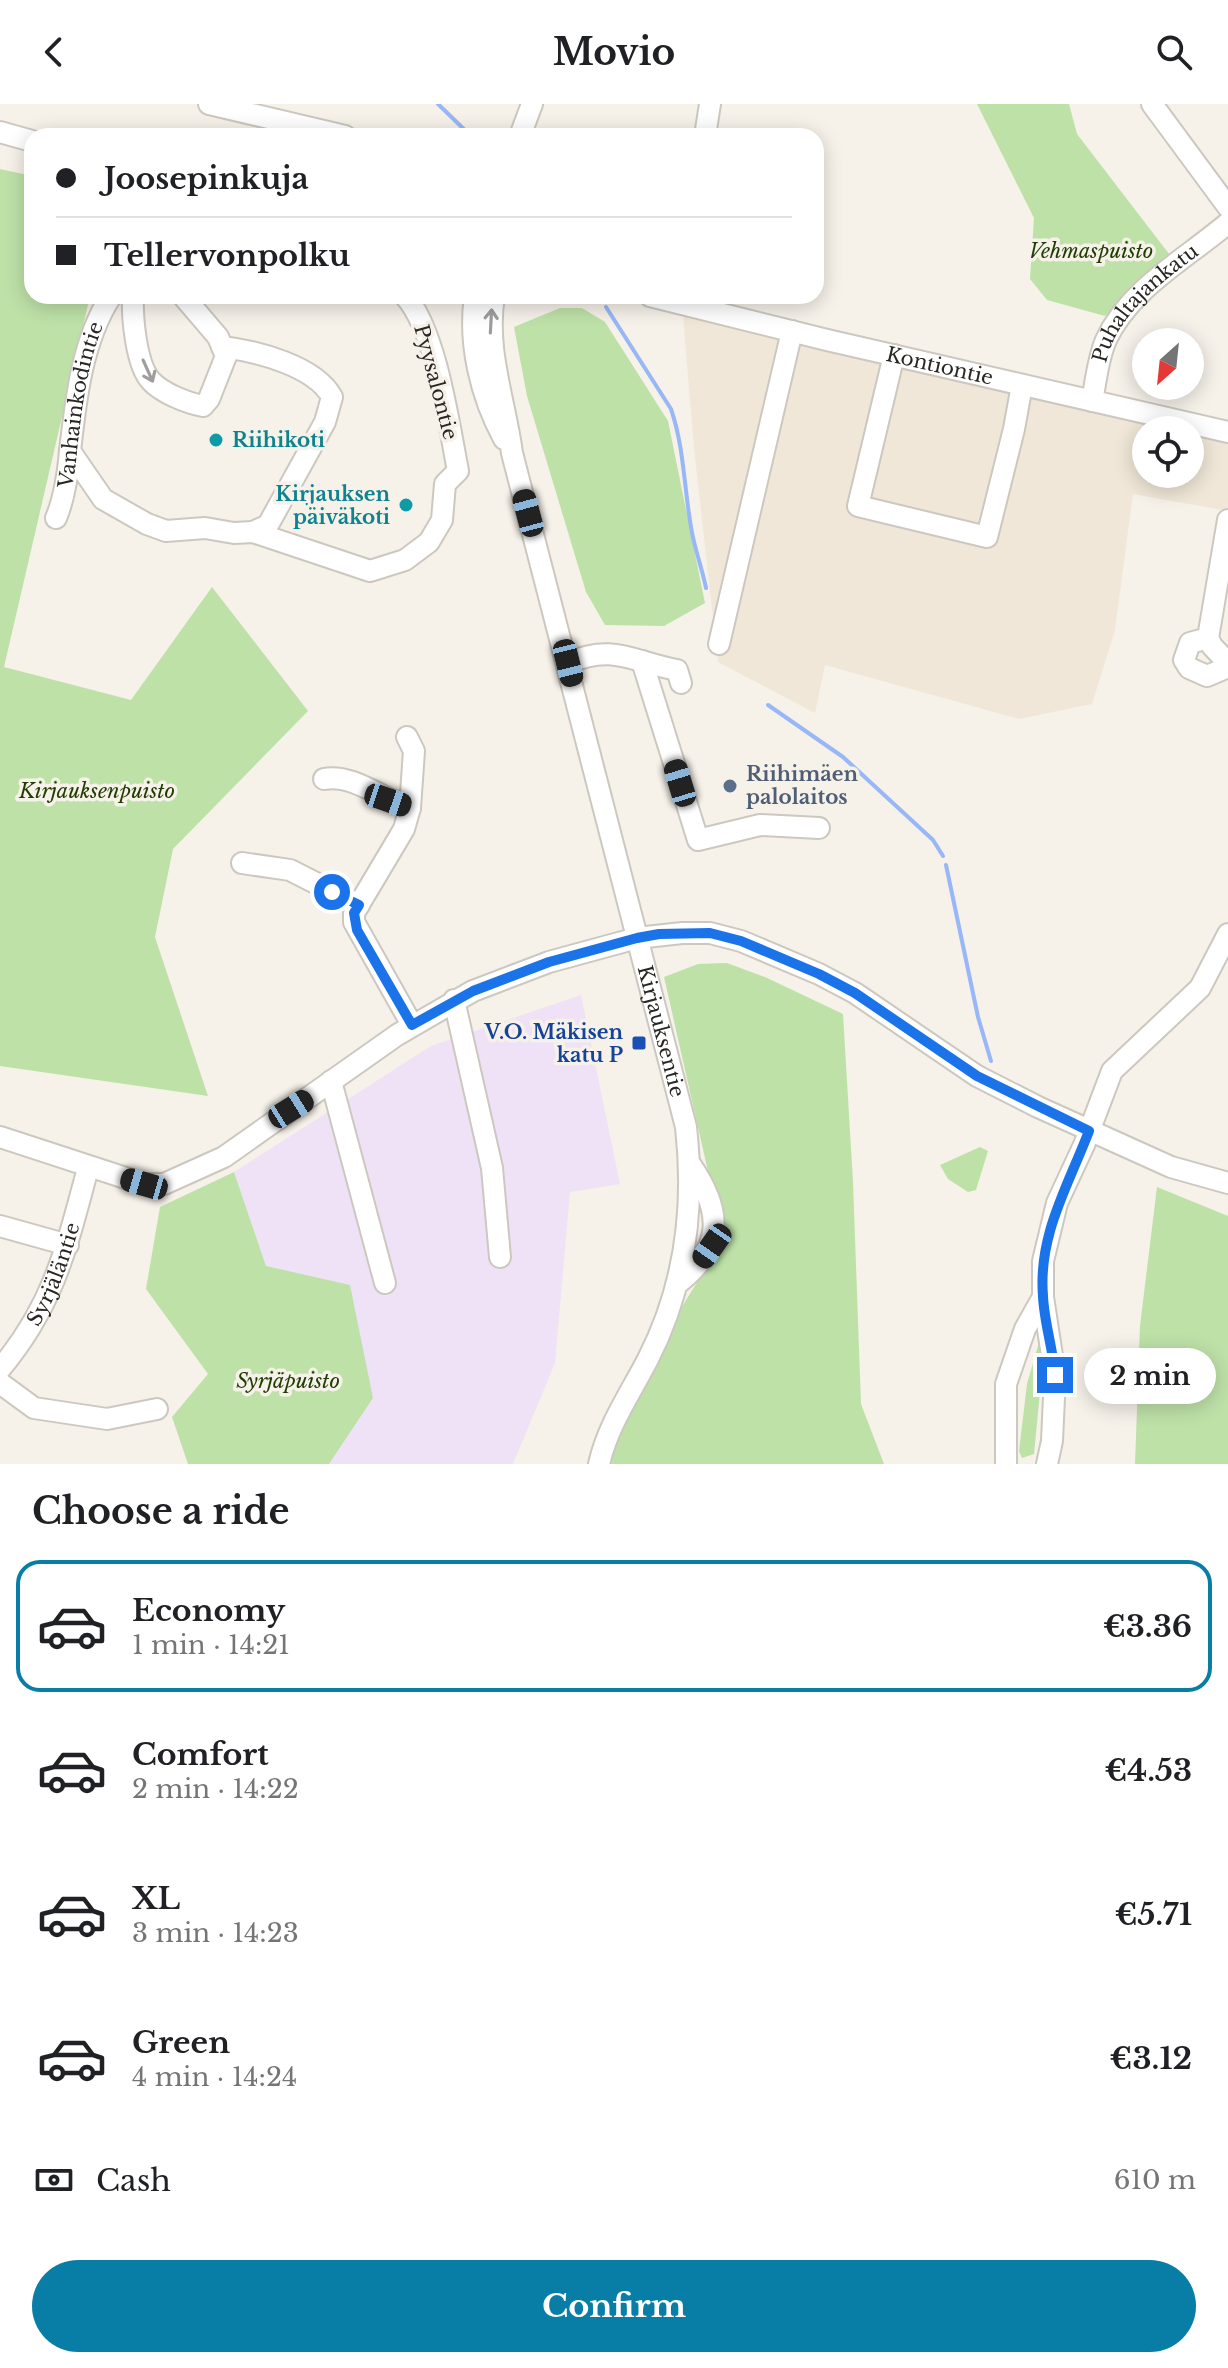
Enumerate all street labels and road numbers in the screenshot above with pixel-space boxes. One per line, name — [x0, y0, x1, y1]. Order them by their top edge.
street label: Puhaltajankatu — [1087, 239, 1203, 365]
street label: Vanhainkodintie — [53, 318, 108, 491]
street label: Pyysalontie — [409, 322, 463, 442]
street label: Kontiontie — [884, 342, 995, 390]
street label: Kirjauksentie — [633, 963, 690, 1100]
street label: Syrjäläntie — [22, 1220, 85, 1330]

